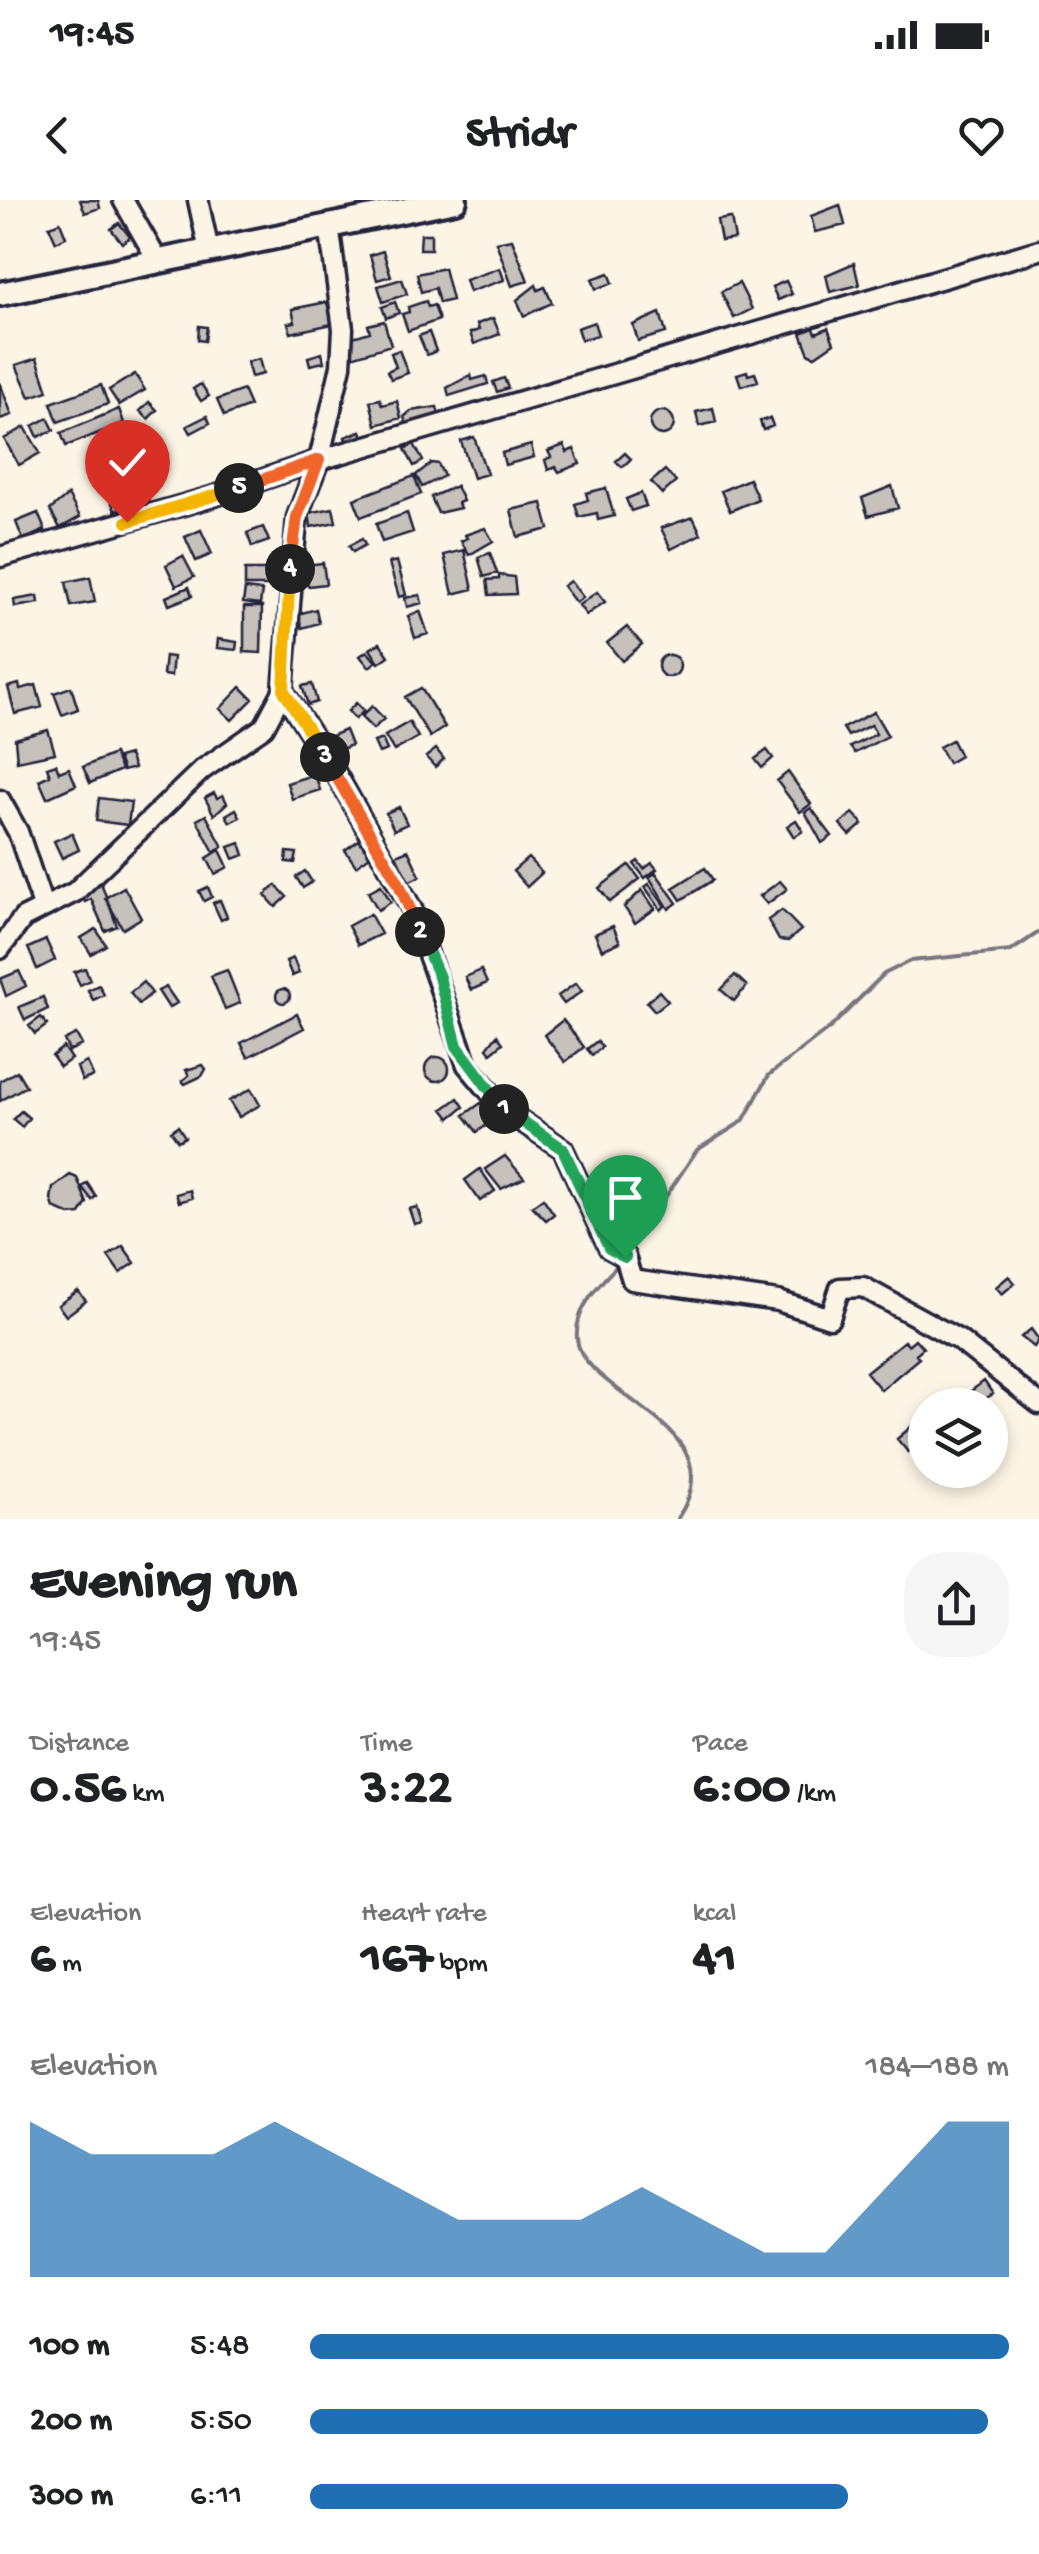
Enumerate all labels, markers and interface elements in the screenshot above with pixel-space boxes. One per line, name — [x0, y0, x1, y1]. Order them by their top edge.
text: 19:45 — [50, 13, 134, 57]
icon: back — [30, 108, 85, 163]
icon: heart — [954, 108, 1009, 163]
text: Stridr — [466, 109, 573, 162]
pin — [85, 420, 170, 523]
icon: check — [100, 435, 155, 490]
pin: 5 — [214, 463, 264, 513]
text: 5 — [232, 471, 246, 504]
pin: 4 — [265, 544, 315, 594]
text: 4 — [283, 552, 297, 585]
pin: 3 — [300, 732, 350, 782]
text: 3 — [318, 740, 332, 773]
pin: 2 — [395, 907, 445, 957]
text: 2 — [413, 915, 427, 948]
pin: 1 — [479, 1084, 529, 1134]
text: 1 — [498, 1092, 510, 1125]
pin — [583, 1155, 668, 1258]
icon: arrive — [598, 1170, 653, 1225]
map controls — [908, 1388, 1008, 1488]
button: layers — [908, 1388, 1008, 1488]
button: share — [904, 1552, 1009, 1657]
text: Evening run — [30, 1553, 297, 1617]
text: 19:45 — [30, 1623, 101, 1661]
text: Distance — [30, 1728, 129, 1761]
text: Time — [361, 1728, 413, 1761]
text: Pace — [693, 1728, 748, 1761]
text: 0.56 — [30, 1761, 126, 1820]
text: 3:22 — [361, 1761, 452, 1820]
text: 6:00 — [693, 1761, 790, 1820]
text: km — [126, 1778, 165, 1811]
text: /km — [790, 1778, 836, 1811]
text: Elevation — [30, 1898, 141, 1931]
text: Heart rate — [361, 1898, 487, 1931]
text: kcal — [693, 1898, 736, 1931]
text: 6 — [30, 1931, 55, 1990]
text: 167 — [361, 1931, 433, 1990]
text: 41 — [693, 1931, 737, 1990]
text: m — [55, 1948, 82, 1981]
text: bpm — [433, 1948, 488, 1981]
text: Elevation — [30, 2049, 157, 2087]
text: 184–188 m — [866, 2049, 1009, 2087]
text: 100 m — [30, 2328, 110, 2366]
text: 5:48 — [190, 2328, 250, 2366]
text: 200 m — [30, 2403, 112, 2441]
text: 5:50 — [190, 2403, 252, 2441]
text: 300 m — [30, 2478, 113, 2516]
text: 6:11 — [190, 2478, 242, 2516]

